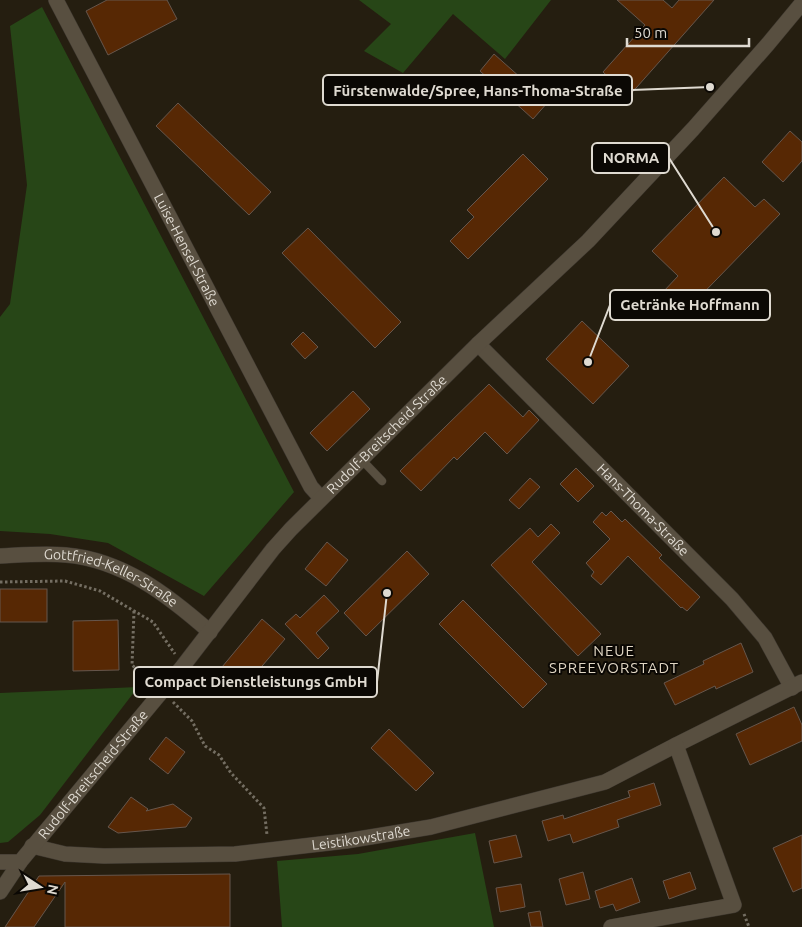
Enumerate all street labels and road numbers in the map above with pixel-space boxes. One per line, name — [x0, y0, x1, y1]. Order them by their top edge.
street label: Luise-Hensel-Straße — [151, 191, 223, 309]
street label: Rudolf-Breitscheid-Straße — [323, 372, 450, 497]
street label: Hans-Thoma-Straße — [594, 460, 692, 559]
street label: Gottfried-Keller-Straße — [44, 546, 181, 610]
street label: Rudolf-Breitscheid-Straße — [35, 707, 151, 842]
street label: Leistikowstraße — [311, 823, 411, 853]

